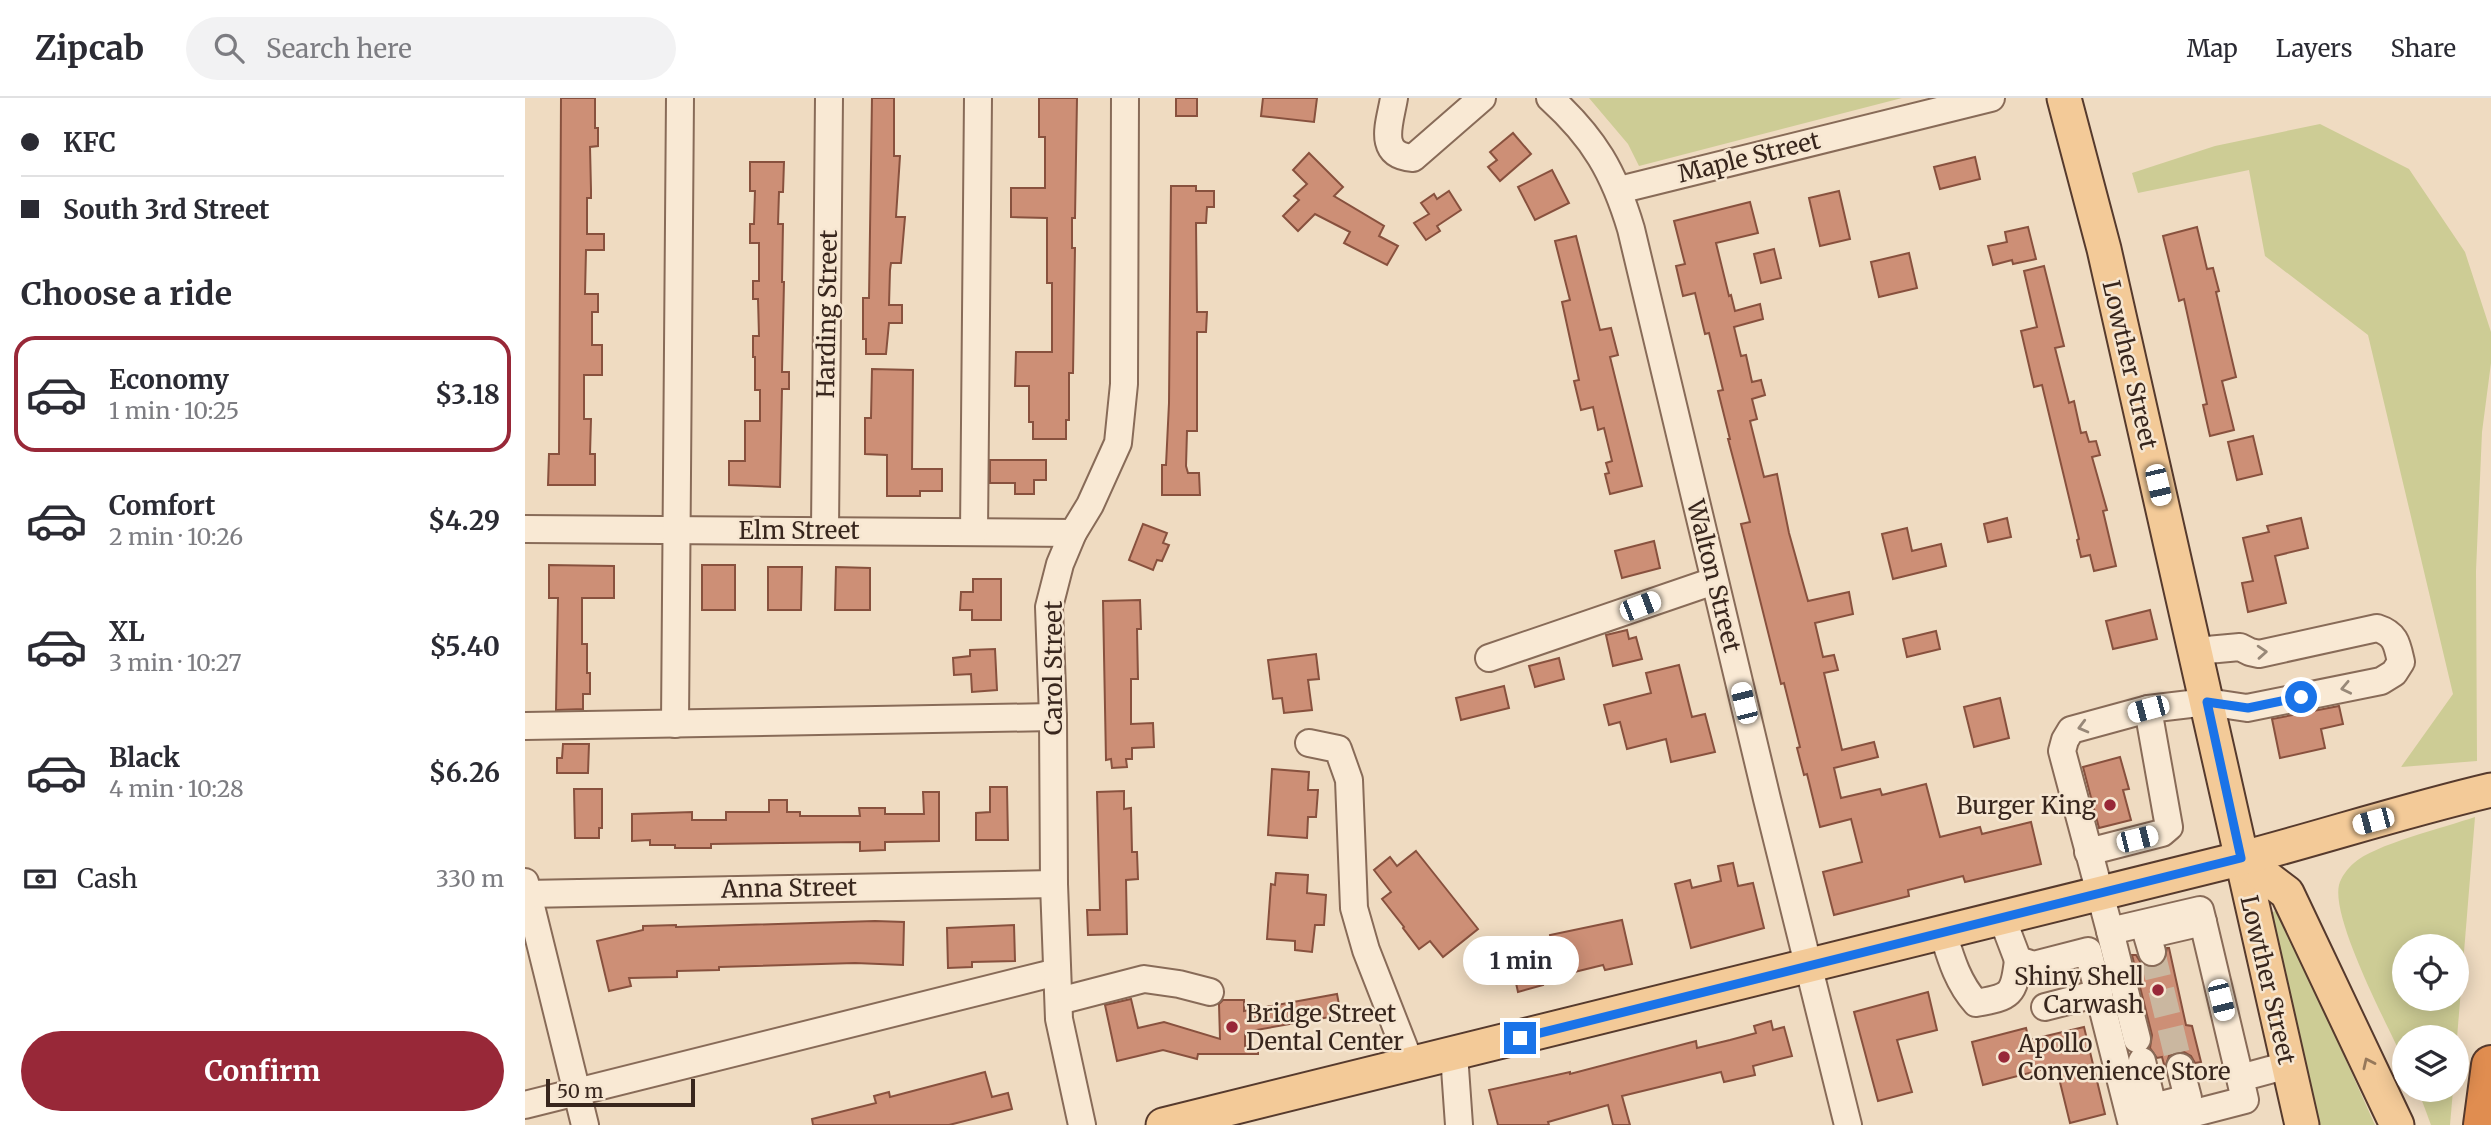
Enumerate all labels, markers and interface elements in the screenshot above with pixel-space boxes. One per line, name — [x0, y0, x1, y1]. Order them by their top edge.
search box — [186, 17, 676, 80]
text: Zipcab — [35, 28, 144, 69]
icon: search — [210, 29, 248, 67]
text: Search here — [266, 32, 412, 65]
text: Map — [2187, 33, 2238, 64]
text: Layers — [2276, 33, 2352, 64]
text: Share — [2390, 33, 2456, 64]
street label: Maple Street — [1675, 124, 1824, 190]
text: KFC — [63, 126, 116, 159]
text: South 3rd Street — [63, 193, 270, 226]
street label: Harding Street — [810, 229, 844, 399]
text: Choose a ride — [21, 274, 232, 314]
street label: Lowther Street — [2095, 277, 2165, 453]
icon: car — [25, 363, 88, 426]
text: Economy — [109, 363, 229, 396]
text: $3.18 — [435, 378, 500, 411]
text: 1 min · 10:25 — [109, 396, 239, 425]
car — [2144, 462, 2173, 508]
icon: car — [25, 489, 88, 552]
text: Comfort — [109, 489, 215, 522]
street label: Walton Street — [1680, 495, 1748, 656]
text: $4.29 — [428, 504, 500, 537]
street label: Elm Street — [738, 515, 860, 546]
text: 2 min · 10:26 — [109, 522, 243, 551]
car — [1617, 589, 1664, 623]
street label: Carol Street — [1038, 600, 1069, 735]
icon: car — [25, 615, 88, 678]
text: XL — [109, 615, 145, 648]
text: $5.40 — [430, 630, 500, 663]
one-way arrow — [2257, 644, 2268, 659]
text: 3 min · 10:27 — [109, 648, 242, 677]
car — [1729, 680, 1760, 726]
one-way arrow — [2340, 680, 2352, 695]
route start — [2285, 681, 2317, 713]
car — [2125, 693, 2172, 725]
one-way arrow — [2077, 718, 2089, 733]
icon: car — [25, 741, 88, 804]
text: Black — [109, 741, 180, 774]
text: $6.26 — [429, 756, 500, 789]
text: 4 min · 10:28 — [109, 774, 244, 803]
place label: Burger King — [1956, 790, 2096, 821]
marker: Burger King — [2102, 797, 2118, 813]
car — [2350, 805, 2397, 837]
car — [2115, 824, 2160, 854]
icon: cash — [21, 860, 59, 898]
text: Cash — [77, 862, 138, 895]
text: 330 m — [436, 864, 504, 893]
street label: Anna Street — [720, 871, 858, 905]
street label: Lowther Street — [2233, 892, 2303, 1068]
map controls — [2392, 934, 2469, 1102]
button: locate — [2392, 934, 2469, 1011]
callout: 1 min — [1462, 936, 1578, 986]
text: 1 min — [1490, 946, 1552, 975]
place label: Shiny Shell Carwash — [2014, 961, 2144, 1020]
car — [2206, 977, 2237, 1023]
marker: Shiny Shell Carwash — [2150, 982, 2166, 998]
place label: Bridge Street Dental Center — [1246, 998, 1404, 1057]
marker: Bridge Street Dental Center — [1224, 1019, 1240, 1035]
route end — [1504, 1022, 1536, 1054]
button: layers — [2392, 1025, 2469, 1102]
place label: Apollo Convenience Store — [2017, 1028, 2230, 1087]
button: Confirm — [21, 1031, 504, 1111]
marker: Apollo Convenience Store — [1996, 1049, 2012, 1065]
one-way arrow — [2362, 1058, 2376, 1070]
scale bar — [546, 1076, 695, 1108]
text: 50 m — [557, 1079, 603, 1103]

